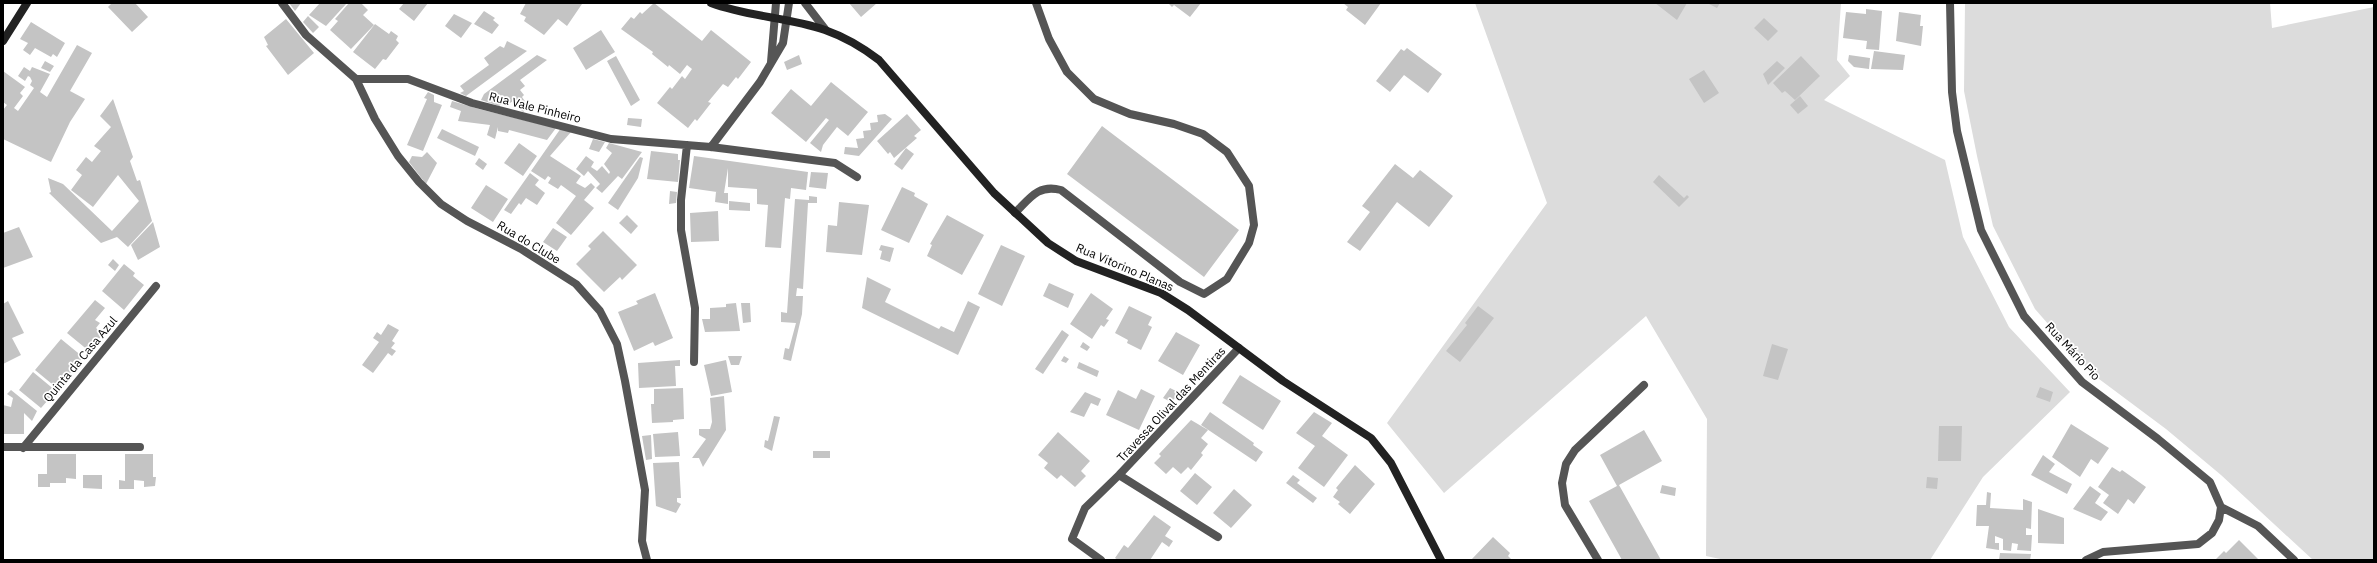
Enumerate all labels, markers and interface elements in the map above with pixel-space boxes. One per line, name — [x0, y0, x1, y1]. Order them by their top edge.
street label: Rua Vale Pinheiro — [487, 88, 583, 126]
street label: Rua do Clube — [495, 217, 564, 267]
street label: Rua Vitorino Planas — [1074, 240, 1176, 294]
street label: Quinta da Casa Azul — [40, 313, 120, 405]
street label: Rua Mário Pio — [2042, 319, 2104, 383]
street label: Travessa Olival das Mentiras — [1114, 343, 1229, 465]

